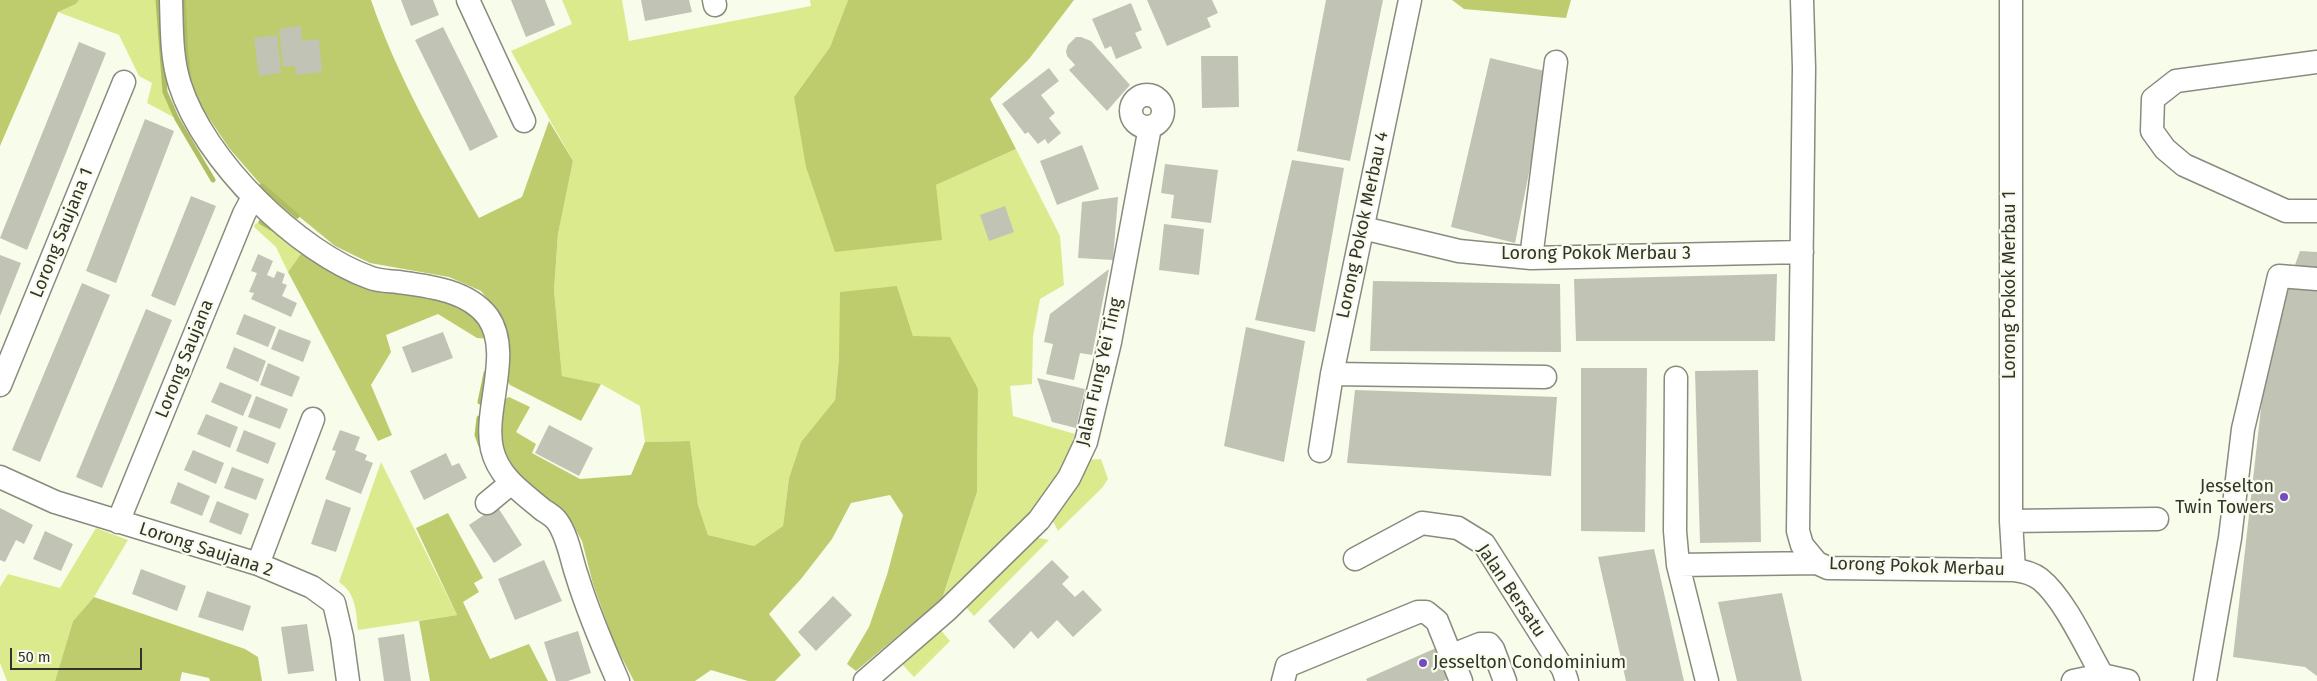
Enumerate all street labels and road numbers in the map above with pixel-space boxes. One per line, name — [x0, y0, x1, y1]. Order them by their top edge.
street label: Lorong Pokok Merbau 4 — [1333, 130, 1393, 320]
street label: Lorong Saujana 1 — [26, 165, 98, 301]
street label: Lorong Pokok Merbau 1 — [1999, 191, 2021, 379]
street label: Lorong Pokok Merbau 3 — [1501, 243, 1691, 265]
street label: Jalan Fung Yei Ting — [1072, 296, 1128, 448]
street label: Lorong Saujana — [151, 297, 219, 421]
street label: Lorong Saujana 2 — [136, 518, 276, 582]
street label: Jalan Bersatu — [1472, 540, 1550, 642]
street label: Lorong Pokok Merbau — [1829, 553, 2005, 581]

